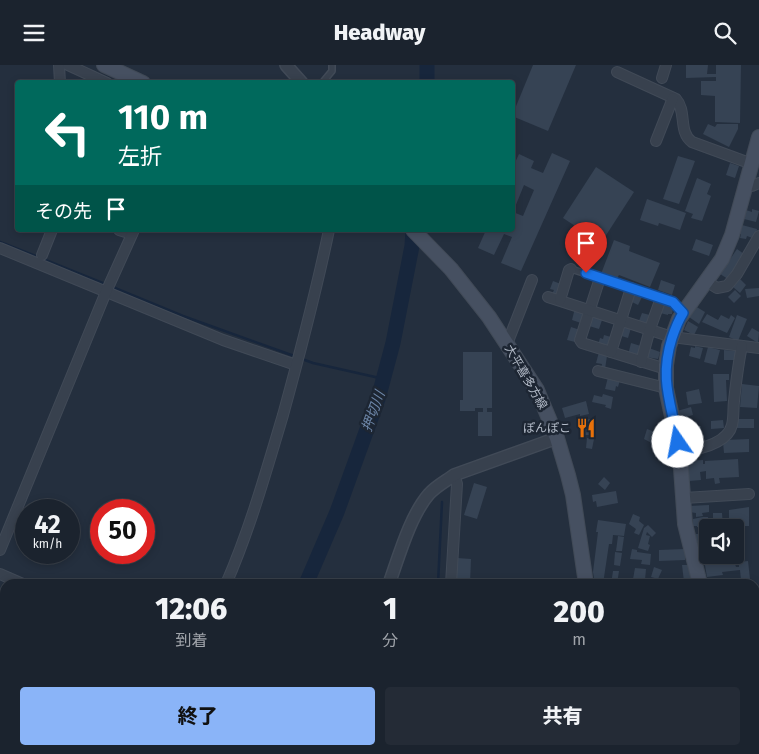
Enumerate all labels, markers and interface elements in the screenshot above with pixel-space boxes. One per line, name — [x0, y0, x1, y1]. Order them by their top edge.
icon: menu — [20, 19, 48, 47]
text: Headway — [334, 19, 425, 46]
icon: search — [711, 19, 739, 47]
text: 110 m — [118, 96, 208, 138]
icon: left — [35, 100, 100, 165]
text: 左折 — [118, 143, 162, 170]
icon: arrive — [102, 195, 130, 223]
text: その先 — [35, 200, 92, 223]
pin — [565, 222, 607, 273]
icon: arrive — [572, 229, 600, 257]
street label: 大平喜多方線 — [502, 342, 550, 412]
water label: 押切川 — [358, 387, 389, 434]
position arrow — [651, 415, 703, 467]
restaurant icon: ぽんぽこ — [575, 417, 597, 439]
place label: ぽんぽこ — [523, 421, 571, 435]
speed limit sign: 50 — [90, 499, 155, 564]
text: 42 — [34, 510, 61, 540]
map controls — [699, 519, 744, 564]
button: sound — [699, 519, 744, 564]
text: km/h — [33, 537, 62, 551]
text: 12:06 — [155, 591, 227, 627]
text: 1 — [383, 591, 397, 627]
text: 200 — [553, 594, 605, 630]
text: m — [572, 630, 586, 649]
text: 到着 — [175, 631, 207, 650]
text: 分 — [382, 631, 398, 650]
button: 終了 — [20, 687, 375, 745]
button: 共有 — [385, 687, 740, 745]

